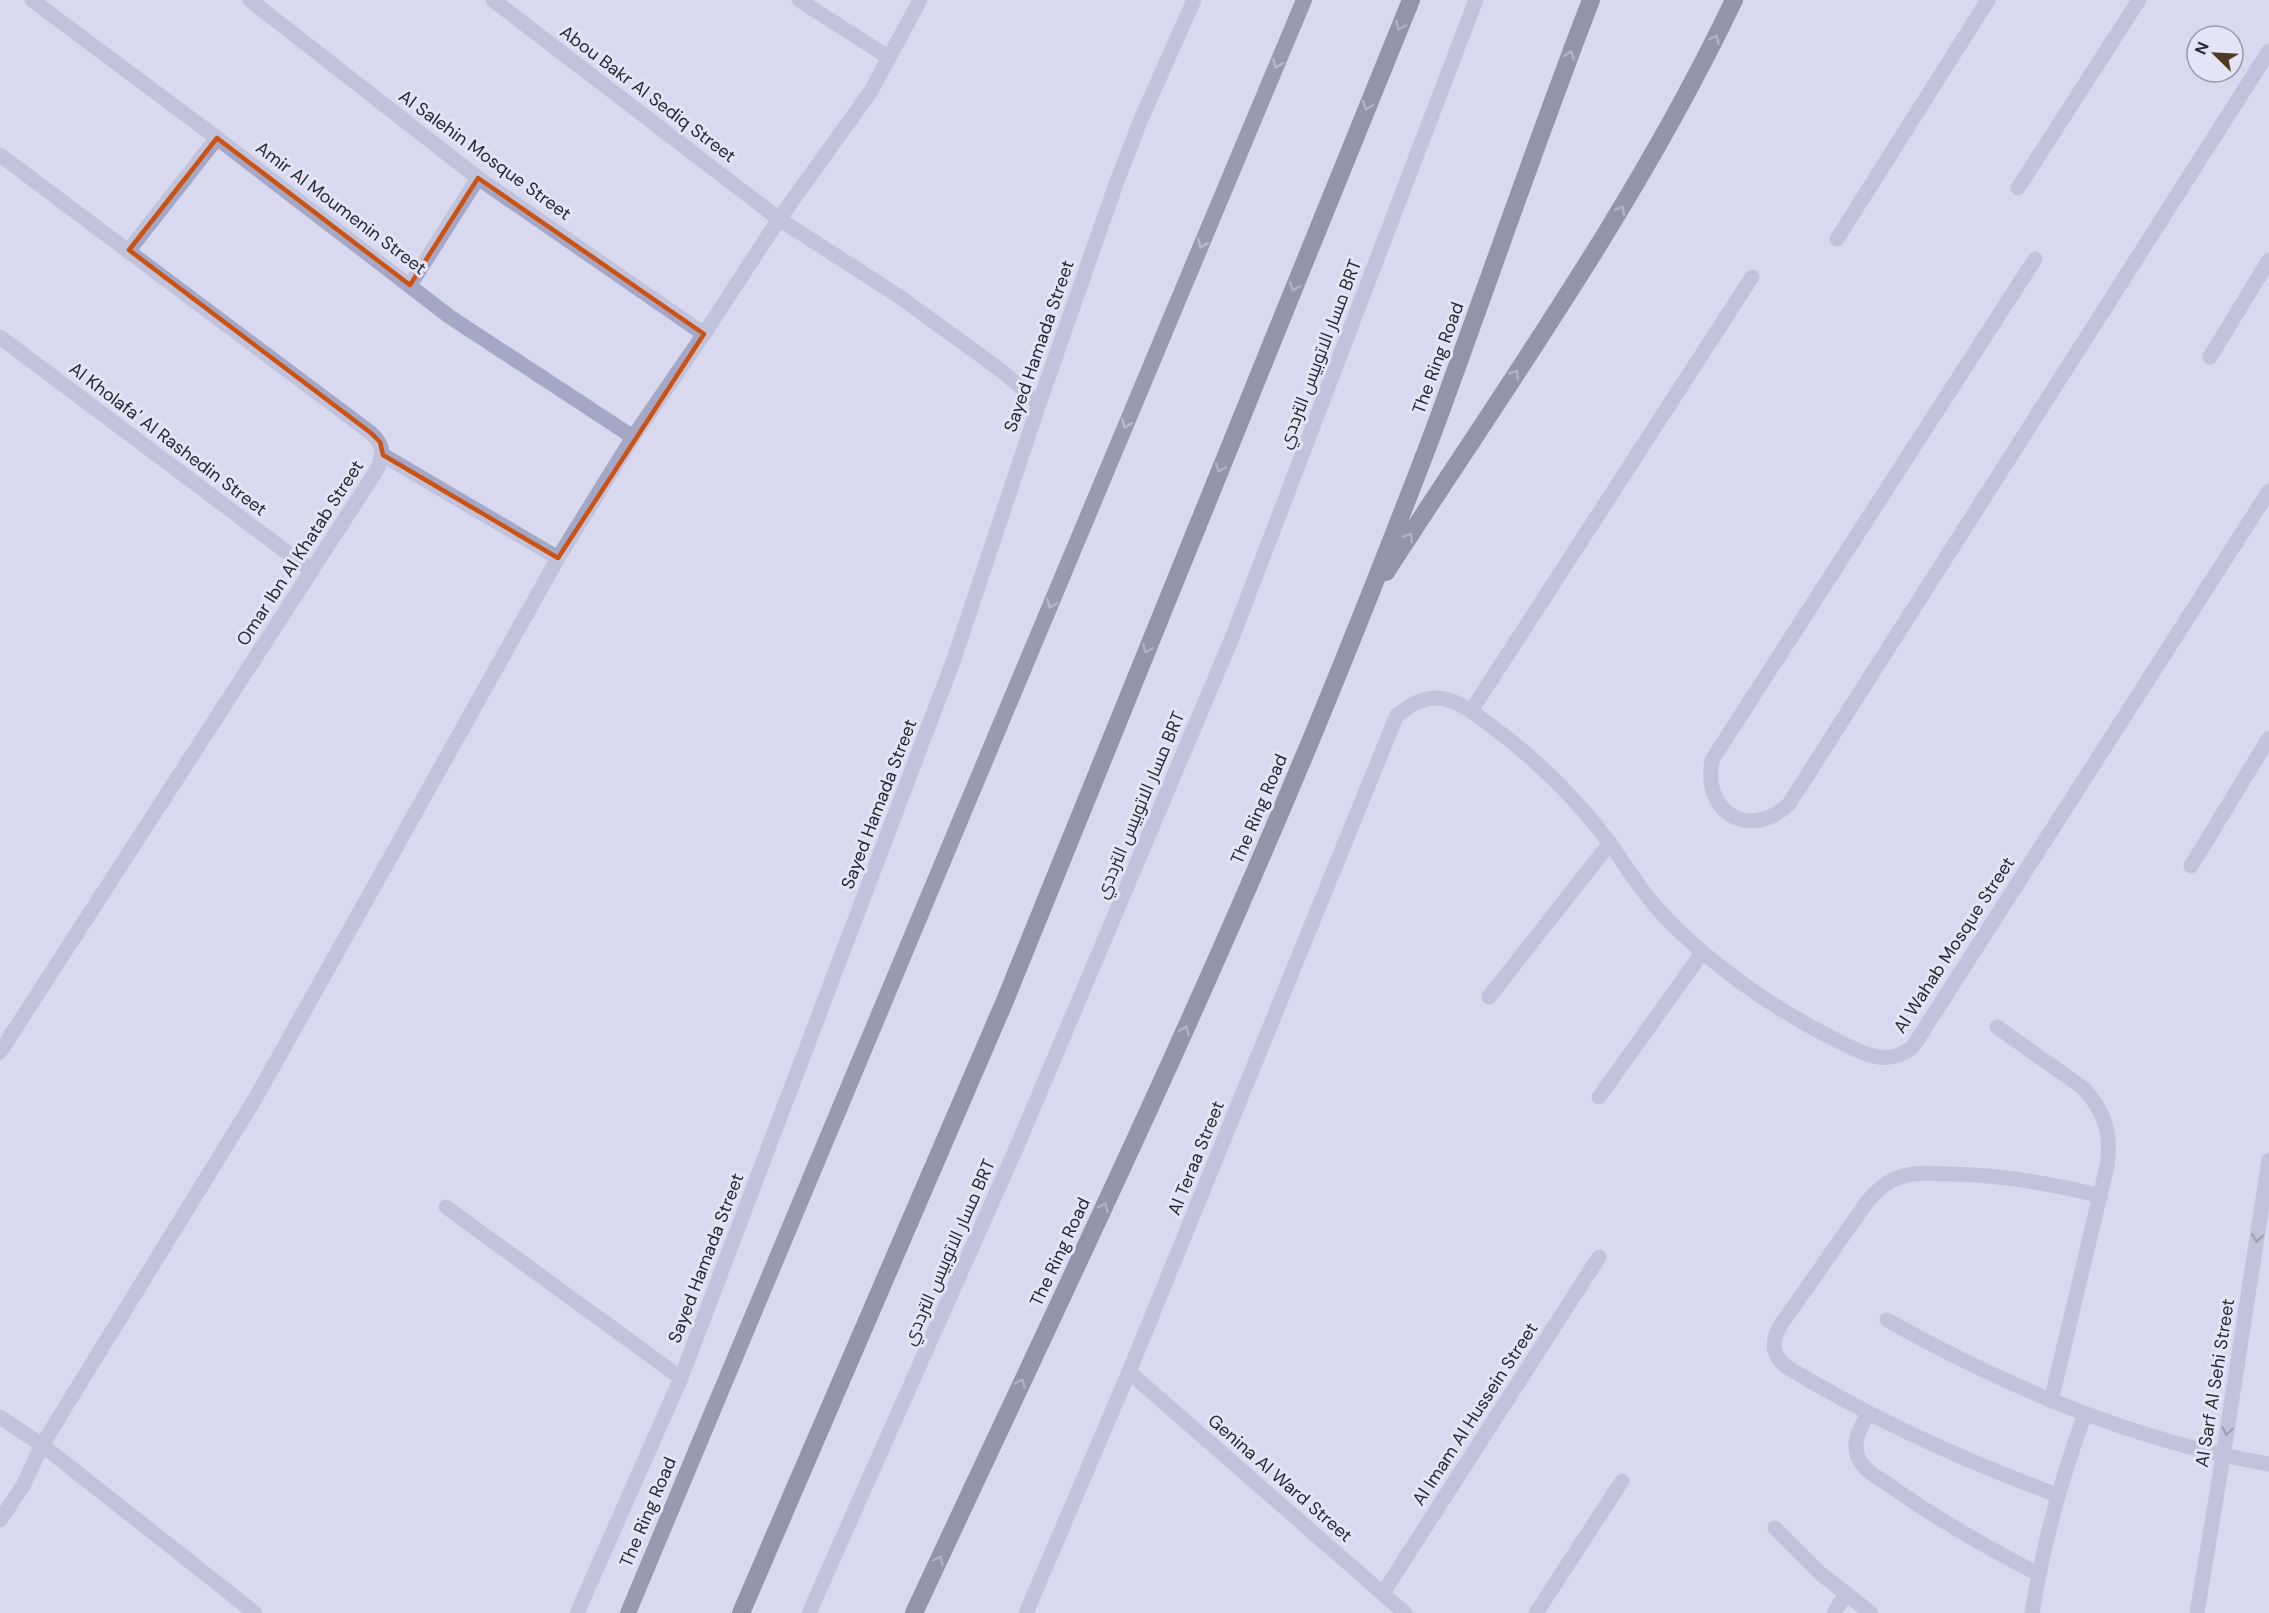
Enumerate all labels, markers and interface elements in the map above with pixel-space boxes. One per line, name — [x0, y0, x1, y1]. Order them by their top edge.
street label: Abou Bakr Al Sediq Street — [555, 20, 741, 168]
one-way arrow — [1395, 20, 1407, 31]
north arrow — [2185, 24, 2245, 84]
one-way arrow — [1707, 35, 1719, 46]
text: N — [2190, 39, 2214, 58]
one-way arrow — [1563, 50, 1575, 61]
one-way arrow — [1272, 58, 1284, 69]
street label: Al Salehin Mosque Street — [394, 84, 576, 226]
one-way arrow — [1362, 100, 1374, 111]
street label: Amir Al Moumenin Street — [251, 136, 431, 280]
one-way arrow — [1613, 206, 1625, 216]
one-way arrow — [1197, 237, 1209, 248]
street label: مسار الاتوبيس الترددي BRT — [1273, 256, 1369, 453]
street label: Sayed Hamada Street — [998, 257, 1080, 435]
one-way arrow — [1289, 281, 1301, 292]
street label: The Ring Road — [1407, 299, 1469, 417]
street label: Al Kholafa' Al Rashedin Street — [64, 357, 272, 521]
one-way arrow — [1508, 369, 1519, 380]
one-way arrow — [1121, 417, 1133, 428]
street label: Omar Ibn Al Khatab Street — [231, 456, 369, 650]
one-way arrow — [1215, 462, 1227, 473]
one-way arrow — [1402, 533, 1413, 544]
one-way arrow — [1046, 597, 1058, 608]
one-way arrow — [1142, 642, 1154, 653]
street label: مسار الاتوبيس الترددي BRT — [1090, 708, 1192, 903]
street label: Sayed Hamada Street — [836, 716, 922, 892]
street label: The Ring Road — [1225, 750, 1293, 868]
street label: Al Wahab Mosque Street — [1888, 852, 2020, 1038]
one-way arrow — [1178, 1025, 1190, 1036]
street label: Al Teraa Street — [1162, 1097, 1230, 1219]
street label: مسار الاتوبيس الترددي BRT — [897, 1155, 1003, 1350]
street label: Sayed Hamada Street — [663, 1170, 749, 1346]
street label: The Ring Road — [1024, 1194, 1096, 1310]
one-way arrow — [1096, 1202, 1108, 1213]
one-way arrow — [2251, 1233, 2264, 1243]
street label: Al Sarf Al Sehi Street — [2190, 1297, 2240, 1469]
street label: Al Imam Al Hussein Street — [1407, 1318, 1543, 1510]
one-way arrow — [1014, 1379, 1026, 1390]
street label: Genina Al Ward Street — [1203, 1409, 1357, 1547]
one-way arrow — [2222, 1426, 2234, 1435]
street label: The Ring Road — [614, 1453, 682, 1571]
one-way arrow — [931, 1555, 943, 1566]

